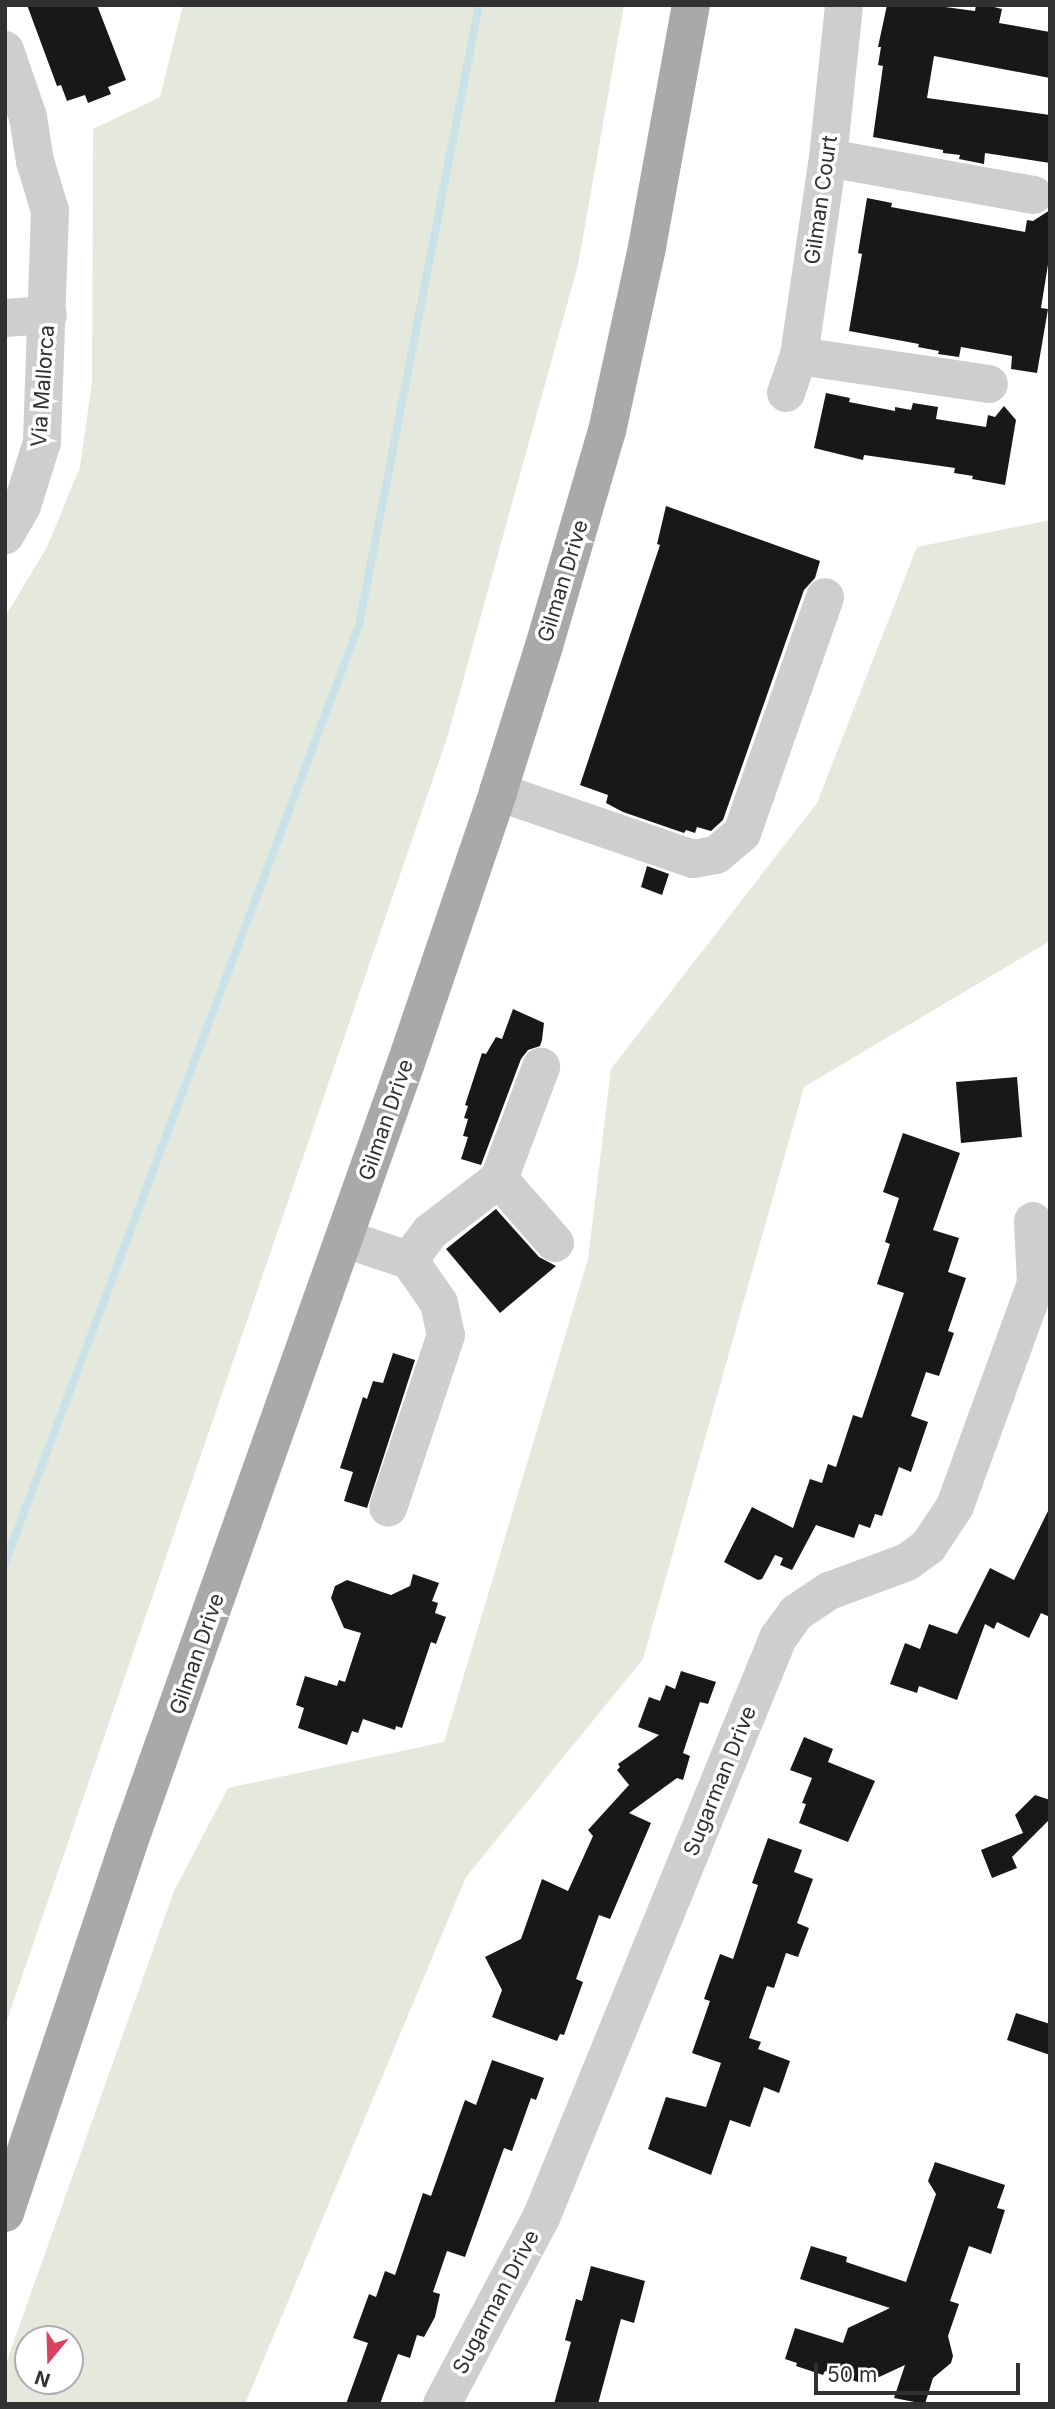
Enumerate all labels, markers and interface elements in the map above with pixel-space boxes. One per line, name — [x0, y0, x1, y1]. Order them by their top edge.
street label: Gilman Court — [799, 134, 843, 266]
street label: Via Mallorca — [26, 324, 60, 448]
street label: Gilman Drive — [532, 517, 594, 645]
street label: Gilman Drive — [354, 1056, 418, 1184]
street label: Gilman Drive — [165, 1590, 229, 1718]
street label: Sugarman Drive — [678, 1702, 762, 1860]
street label: Sugarman Drive — [447, 2226, 545, 2378]
north arrow — [14, 2325, 84, 2395]
scale bar — [817, 2350, 1024, 2394]
text: 50 m — [827, 2362, 877, 2387]
text: N — [32, 2365, 53, 2392]

